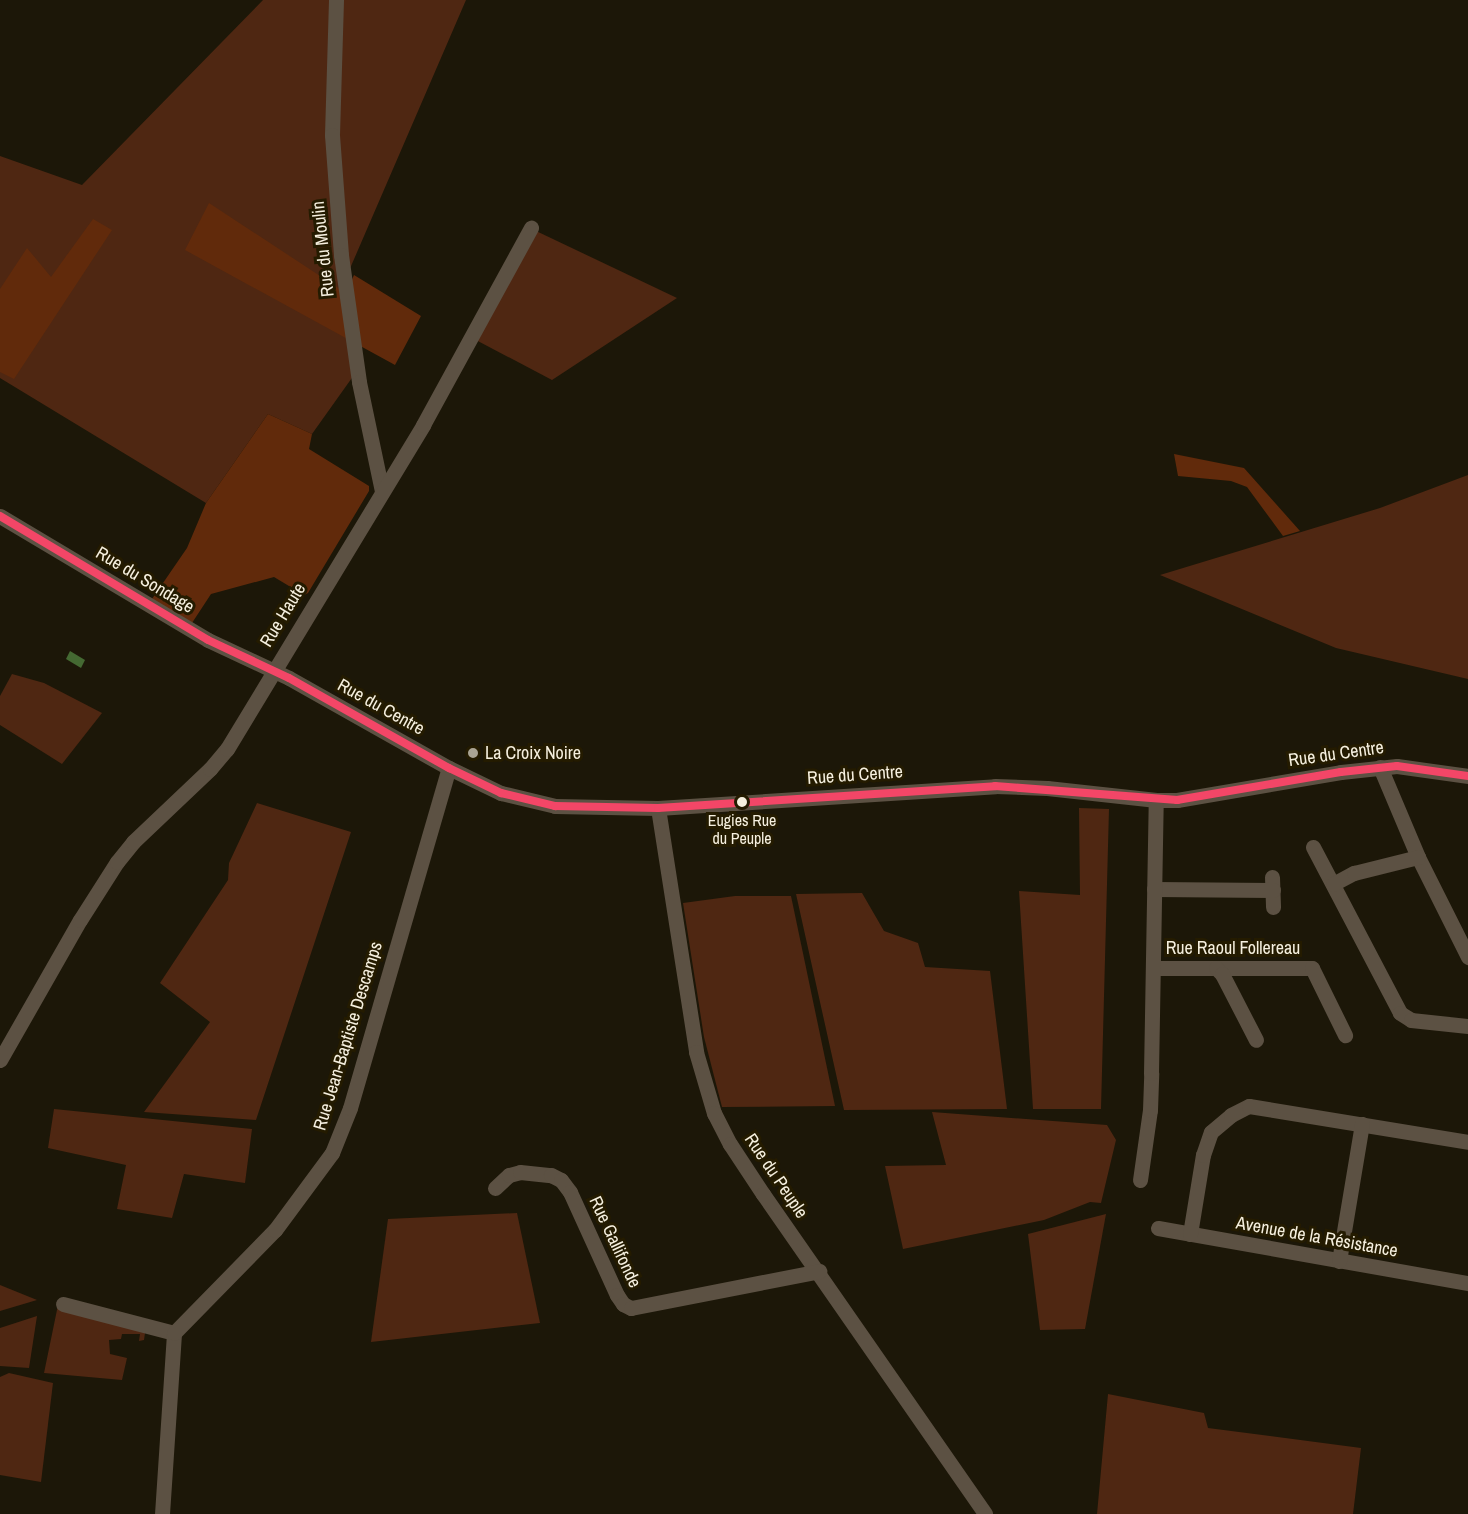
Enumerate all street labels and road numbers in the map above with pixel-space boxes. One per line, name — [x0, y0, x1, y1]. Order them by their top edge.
street label: Rue du Moulin — [307, 200, 339, 298]
street label: Rue du Sondage — [92, 542, 198, 618]
street label: Rue Haute — [256, 579, 310, 651]
street label: Rue du Centre — [334, 674, 428, 740]
street label: Rue du Centre — [1287, 737, 1385, 771]
street label: Rue du Centre — [806, 761, 904, 789]
street label: Rue Raoul Follereau — [1166, 937, 1300, 959]
street label: Rue Jean-Baptiste Descamps — [309, 939, 387, 1133]
street label: Rue du Peuple — [740, 1129, 812, 1223]
street label: Rue Gallifonde — [584, 1193, 646, 1291]
street label: Avenue de la Résistance — [1234, 1212, 1400, 1262]

